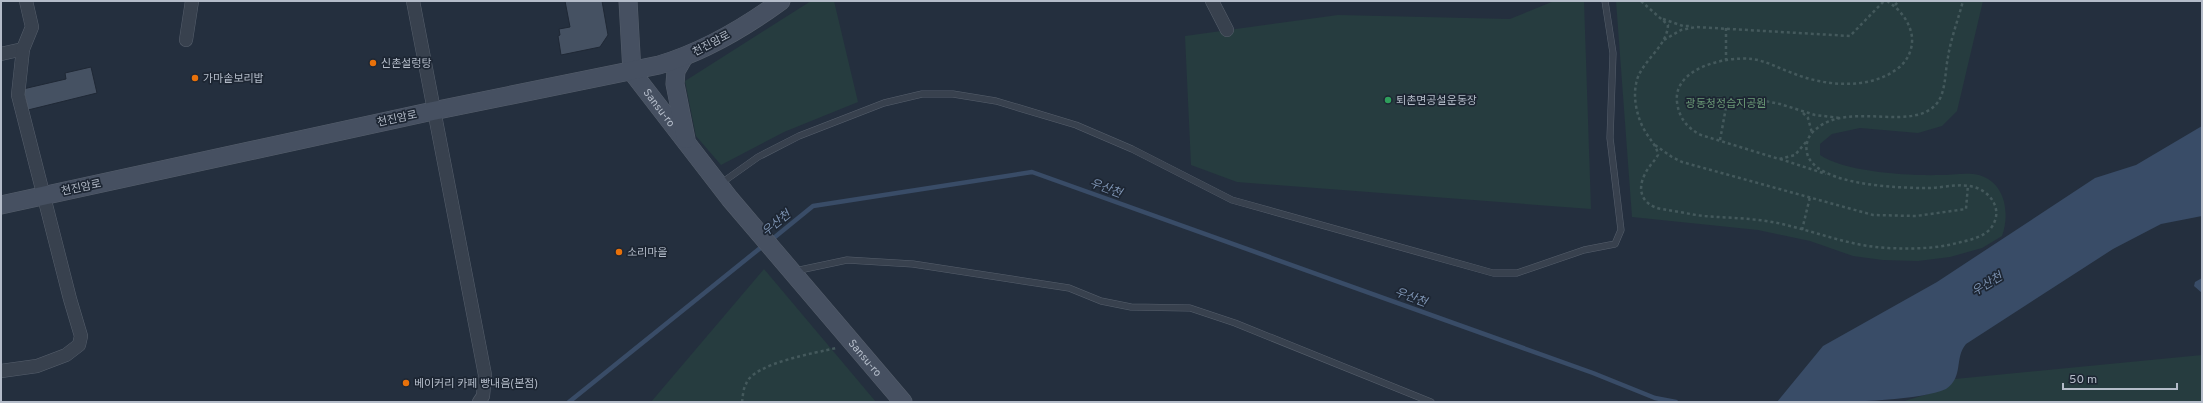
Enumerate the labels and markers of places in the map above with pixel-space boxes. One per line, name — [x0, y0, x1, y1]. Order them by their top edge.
place label: 신촌설렁탕 — [381, 57, 432, 71]
marker: 신촌설렁탕 — [368, 58, 378, 68]
place label: 가마솥보리밥 — [203, 72, 264, 86]
marker: 가마솥보리밥 — [190, 73, 200, 83]
place label: 퇴촌면공설운동장 — [1396, 94, 1477, 108]
marker: 퇴촌면공설운동장 — [1383, 95, 1393, 105]
place label: 소리마을 — [627, 246, 667, 260]
marker: 소리마을 — [614, 247, 624, 257]
place label: 베이커리 카페 빵내음(본점) — [414, 377, 538, 391]
marker: 베이커리 카페 빵내음(본점) — [401, 378, 411, 388]

